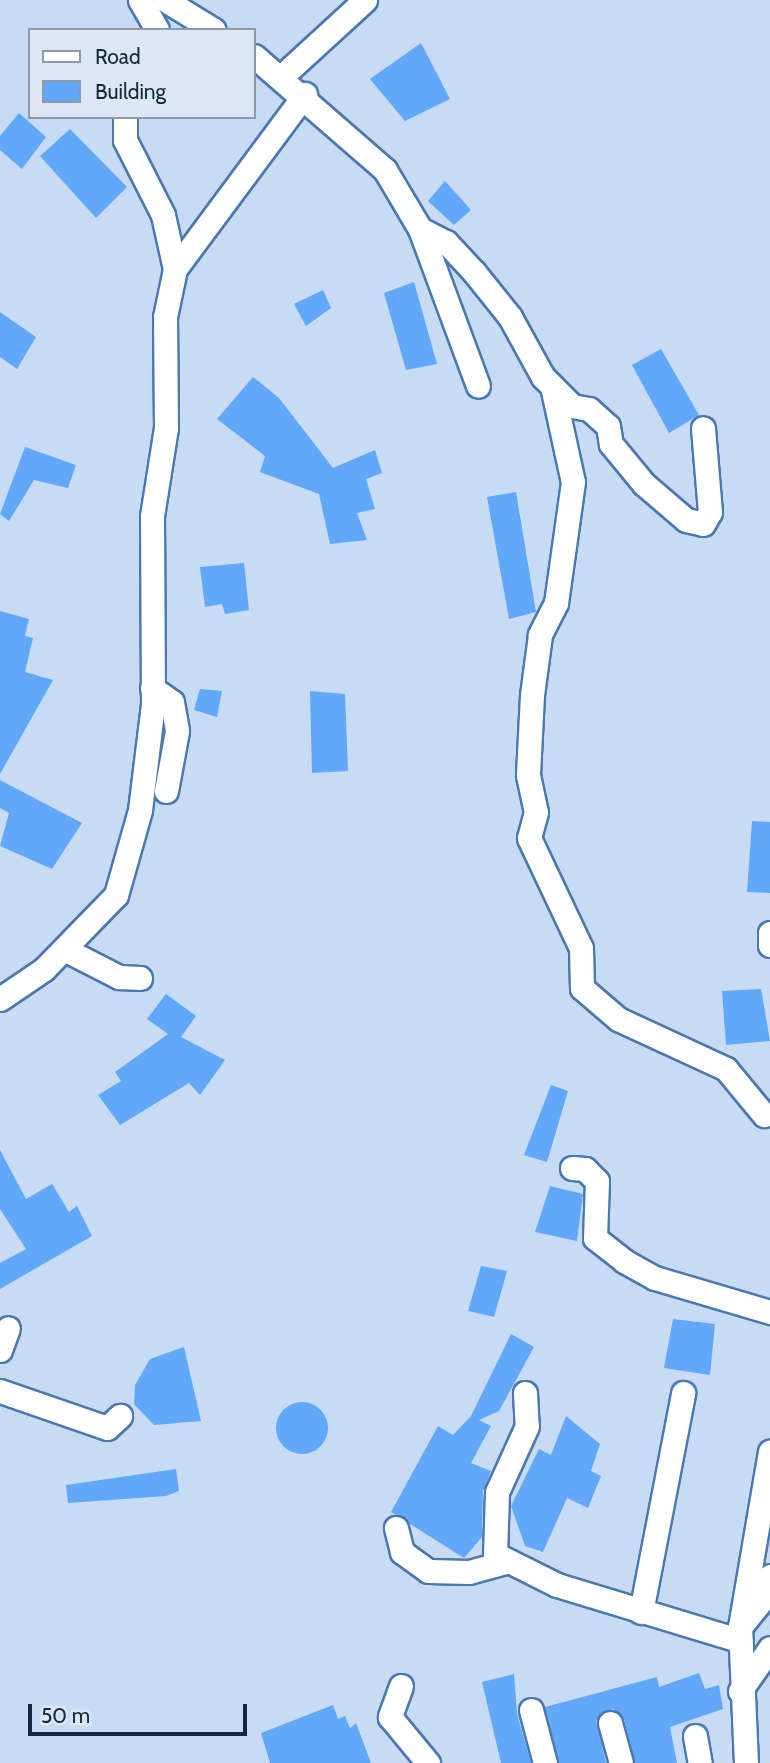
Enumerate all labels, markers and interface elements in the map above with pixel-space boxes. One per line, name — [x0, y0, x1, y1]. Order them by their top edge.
legend — [28, 28, 256, 119]
text: Road — [95, 44, 141, 69]
text: Building — [95, 79, 166, 104]
scale bar — [32, 1690, 250, 1734]
text: 50 m — [41, 1703, 90, 1728]

